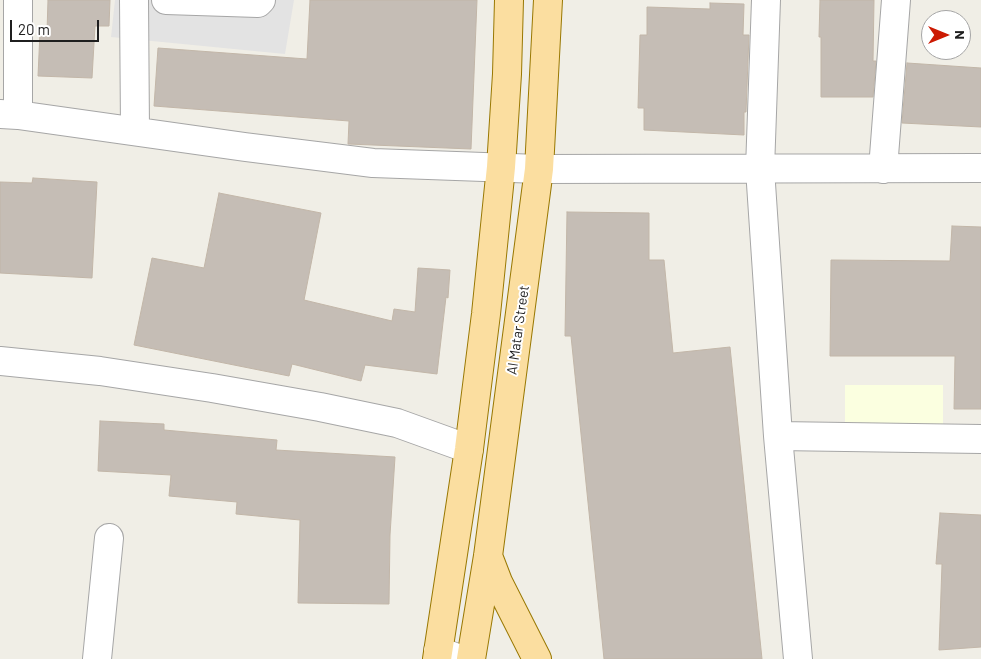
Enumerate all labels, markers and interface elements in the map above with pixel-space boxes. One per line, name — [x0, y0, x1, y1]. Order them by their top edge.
scale bar — [12, 10, 101, 42]
north arrow — [921, 10, 971, 60]
text: 20 m — [18, 20, 50, 38]
text: N — [952, 30, 969, 40]
street label: Al Matar Street — [503, 284, 533, 376]

